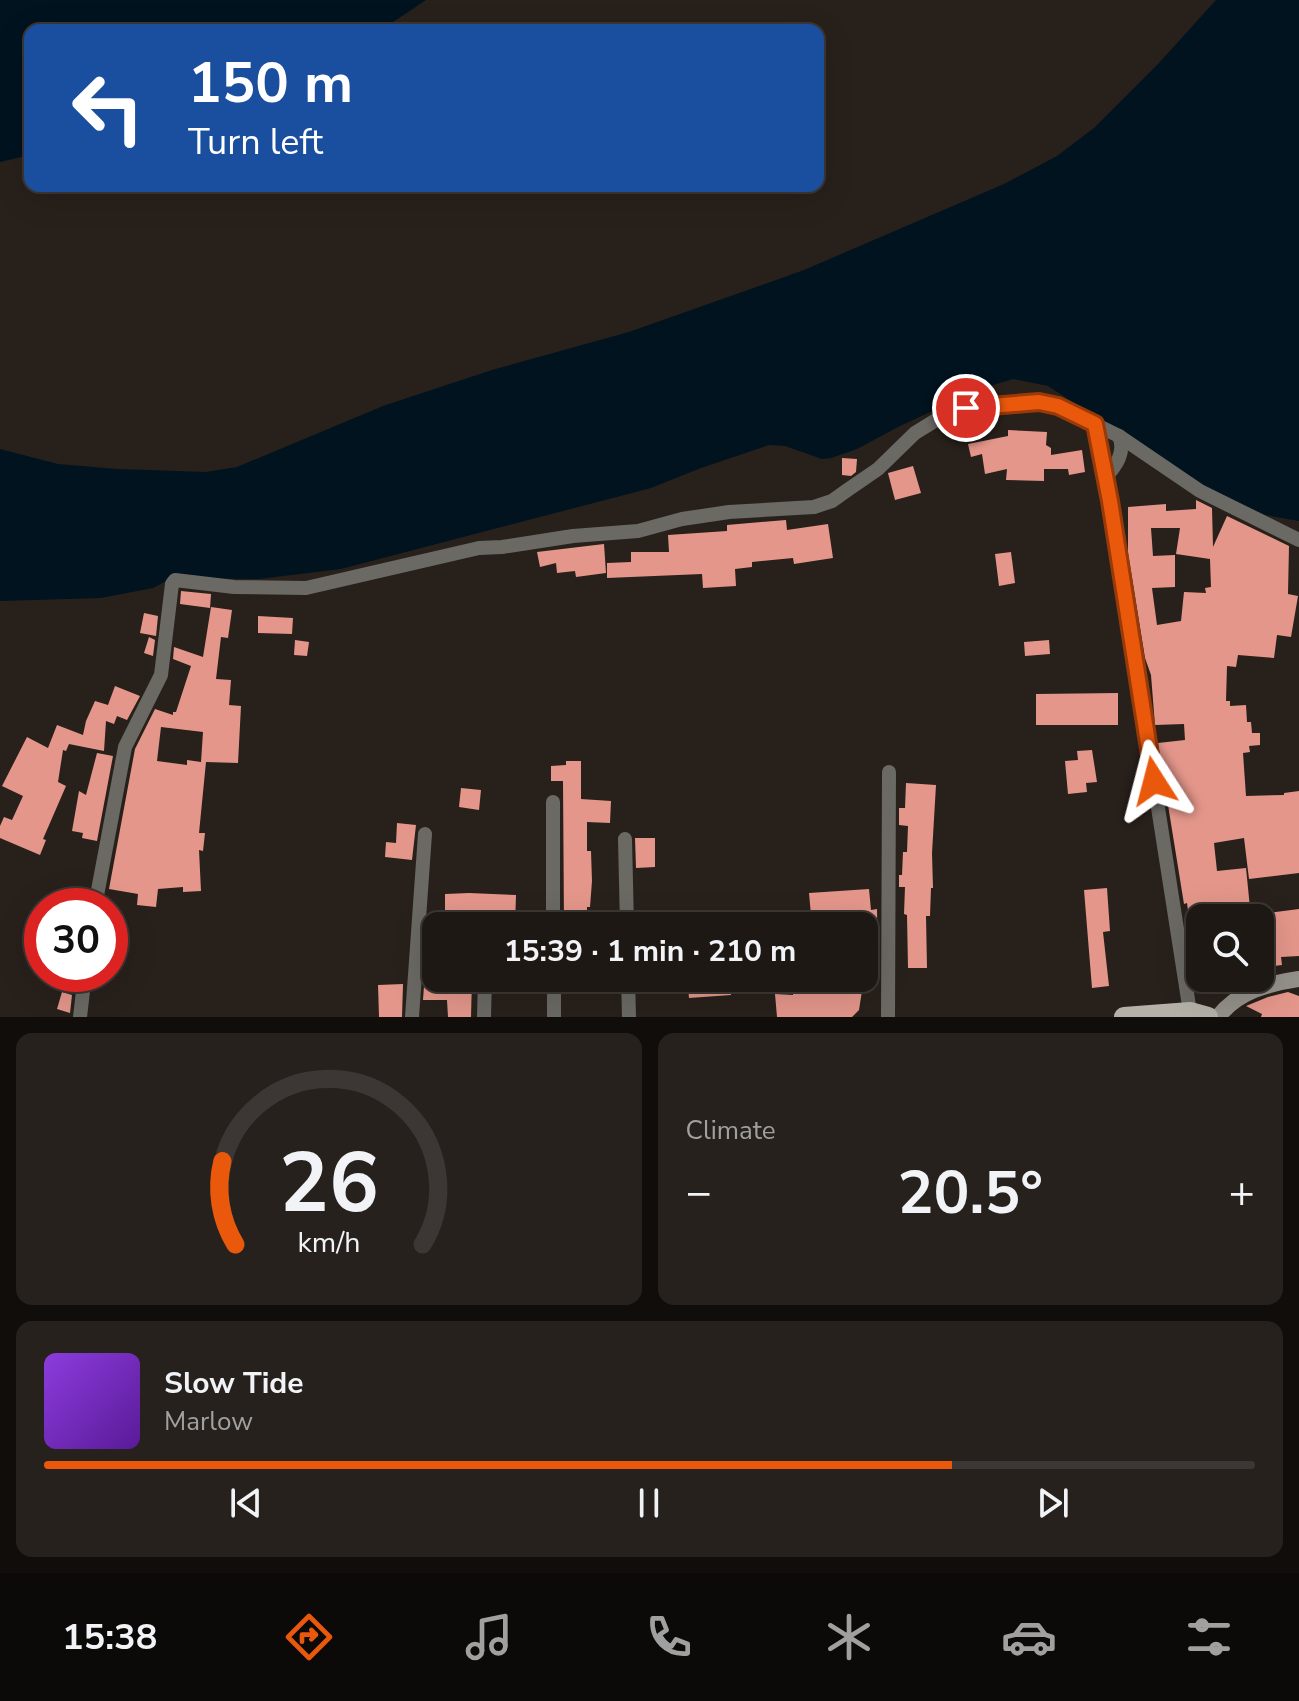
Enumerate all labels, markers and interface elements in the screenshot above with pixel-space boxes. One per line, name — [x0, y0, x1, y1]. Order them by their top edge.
text: 150 m — [188, 45, 353, 122]
icon: left — [56, 56, 160, 160]
text: Turn left — [188, 118, 323, 167]
pin — [932, 374, 1000, 442]
icon: arrive — [944, 386, 988, 430]
position arrow — [1112, 739, 1196, 823]
speed limit sign: 30 — [24, 888, 128, 992]
map controls — [1186, 904, 1274, 992]
button: search — [1186, 904, 1274, 992]
text: 15:39 · 1 min · 210 m — [504, 931, 796, 972]
text: Climate — [686, 1113, 776, 1148]
text: 26 — [279, 1127, 379, 1240]
text: 20.5° — [897, 1152, 1043, 1234]
text: − — [686, 1163, 712, 1223]
text: + — [1229, 1163, 1255, 1223]
text: km/h — [297, 1223, 360, 1262]
text: Slow Tide — [164, 1363, 304, 1404]
text: Marlow — [164, 1404, 253, 1439]
icon: previous — [224, 1481, 268, 1525]
icon: pause — [627, 1481, 671, 1525]
icon: next — [1031, 1481, 1075, 1525]
icon: directions — [281, 1609, 337, 1665]
icon: music — [461, 1609, 517, 1665]
icon: phone — [641, 1609, 697, 1665]
icon: climate — [821, 1609, 877, 1665]
icon: car — [1001, 1609, 1057, 1665]
icon: filters — [1181, 1609, 1237, 1665]
text: 15:38 — [62, 1613, 157, 1662]

